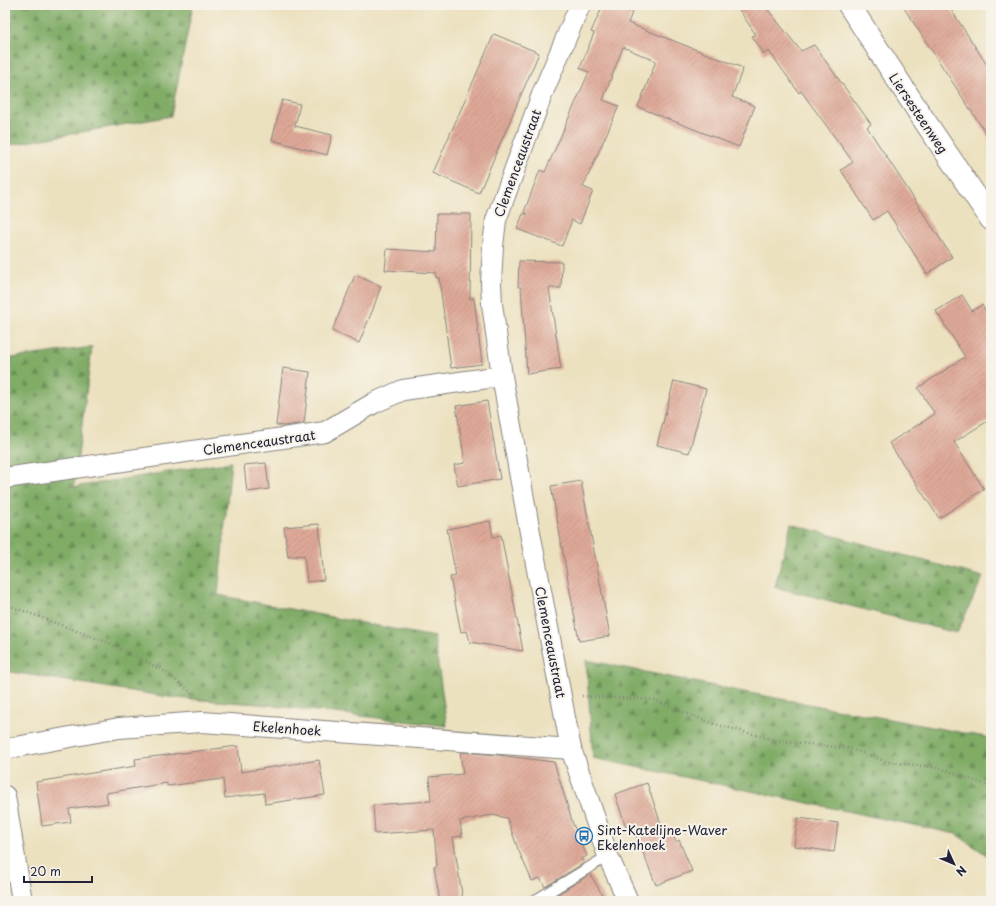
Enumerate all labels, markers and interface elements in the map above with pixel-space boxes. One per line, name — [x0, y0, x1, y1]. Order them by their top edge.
street label: Liersesteenweg — [885, 69, 953, 157]
street label: Clemenceaustraat — [489, 106, 545, 220]
street label: Clemenceaustraat — [202, 425, 316, 459]
street label: Clemenceaustraat — [531, 585, 571, 699]
street label: Ekelenhoek — [252, 716, 322, 740]
place label: Sint-Katelijne-Waver Ekelenhoek — [597, 820, 727, 854]
bus stop icon: Sint-Katelijne-Waver Ekelenhoek — [574, 826, 594, 846]
north arrow — [934, 844, 974, 884]
scale bar — [24, 858, 92, 884]
text: 20 m — [30, 862, 61, 880]
text: N — [952, 862, 971, 881]

